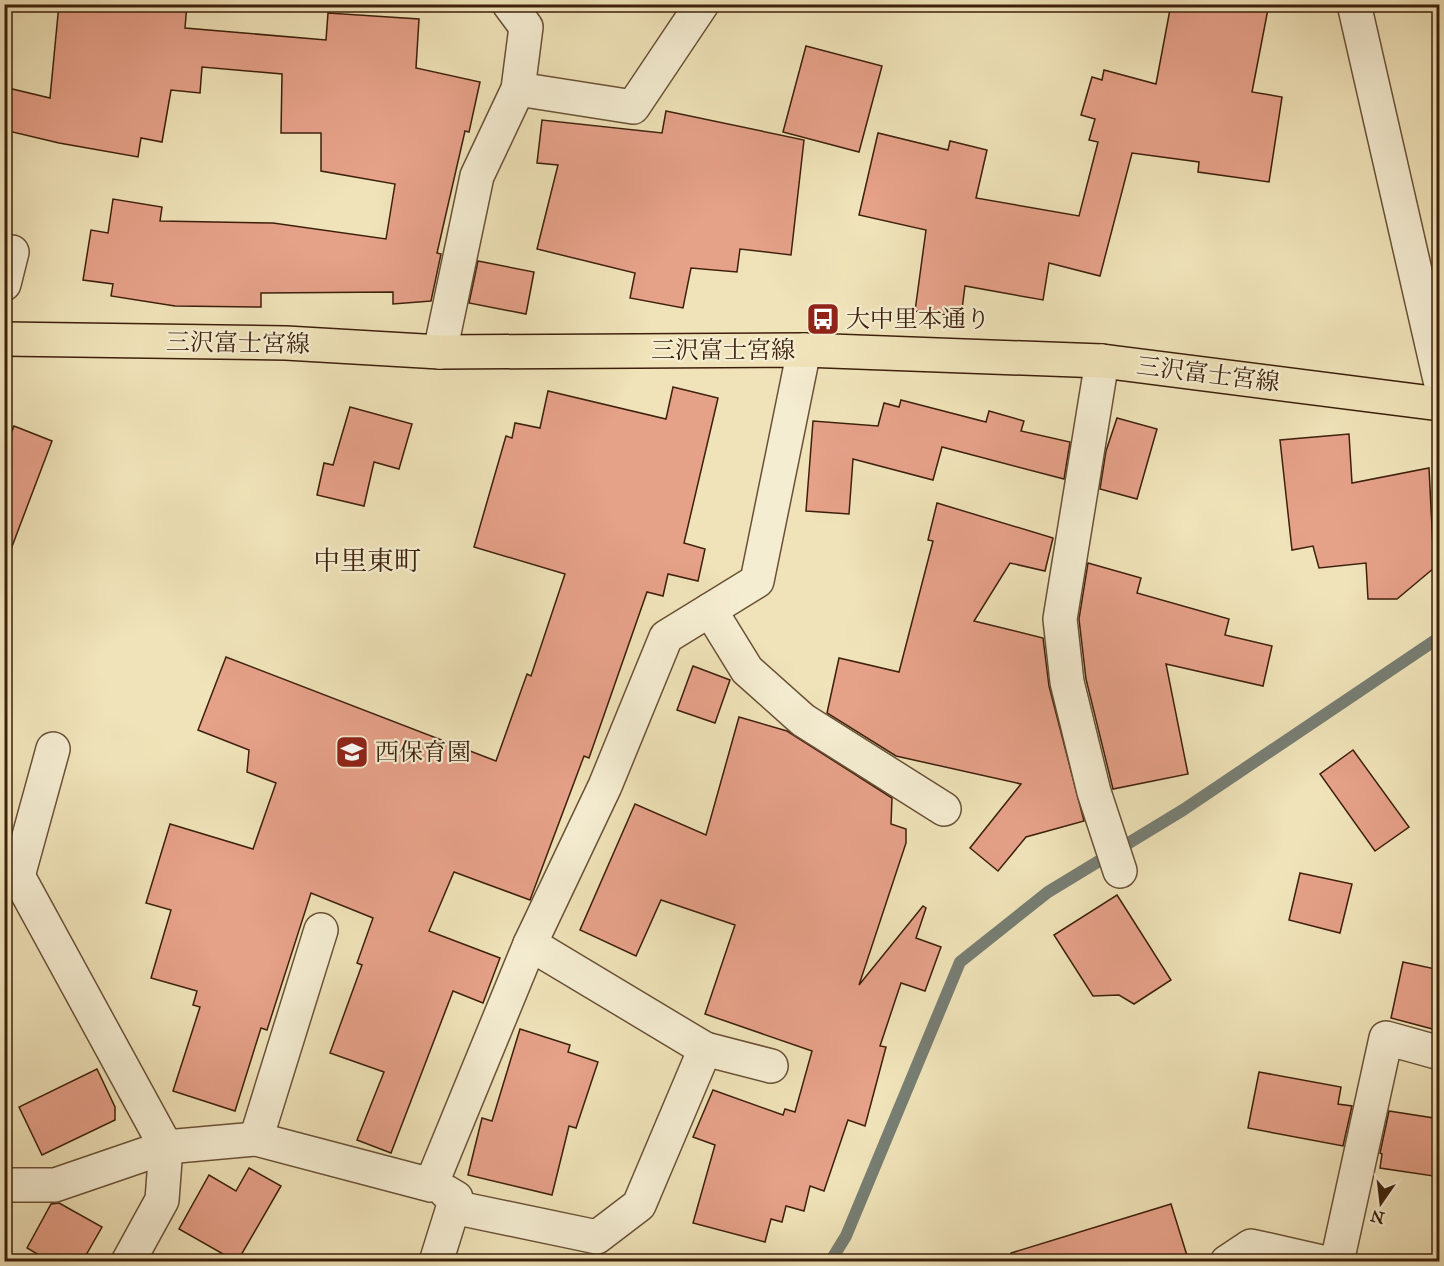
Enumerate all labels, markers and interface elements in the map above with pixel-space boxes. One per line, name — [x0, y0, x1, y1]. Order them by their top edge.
bus stop icon: 大中里本通り — [805, 301, 841, 337]
place label: 大中里本通り — [846, 304, 990, 334]
street label: 三沢富士宮線 — [166, 327, 310, 359]
street label: 三沢富士宮線 — [651, 335, 795, 365]
street label: 三沢富士宮線 — [1135, 350, 1281, 398]
district label: 中里東町 — [313, 544, 421, 577]
school or university icon: 西保育園 — [334, 734, 370, 770]
place label: 西保育園 — [375, 737, 471, 767]
north arrow — [1351, 1173, 1411, 1233]
text: N — [1368, 1206, 1386, 1228]

